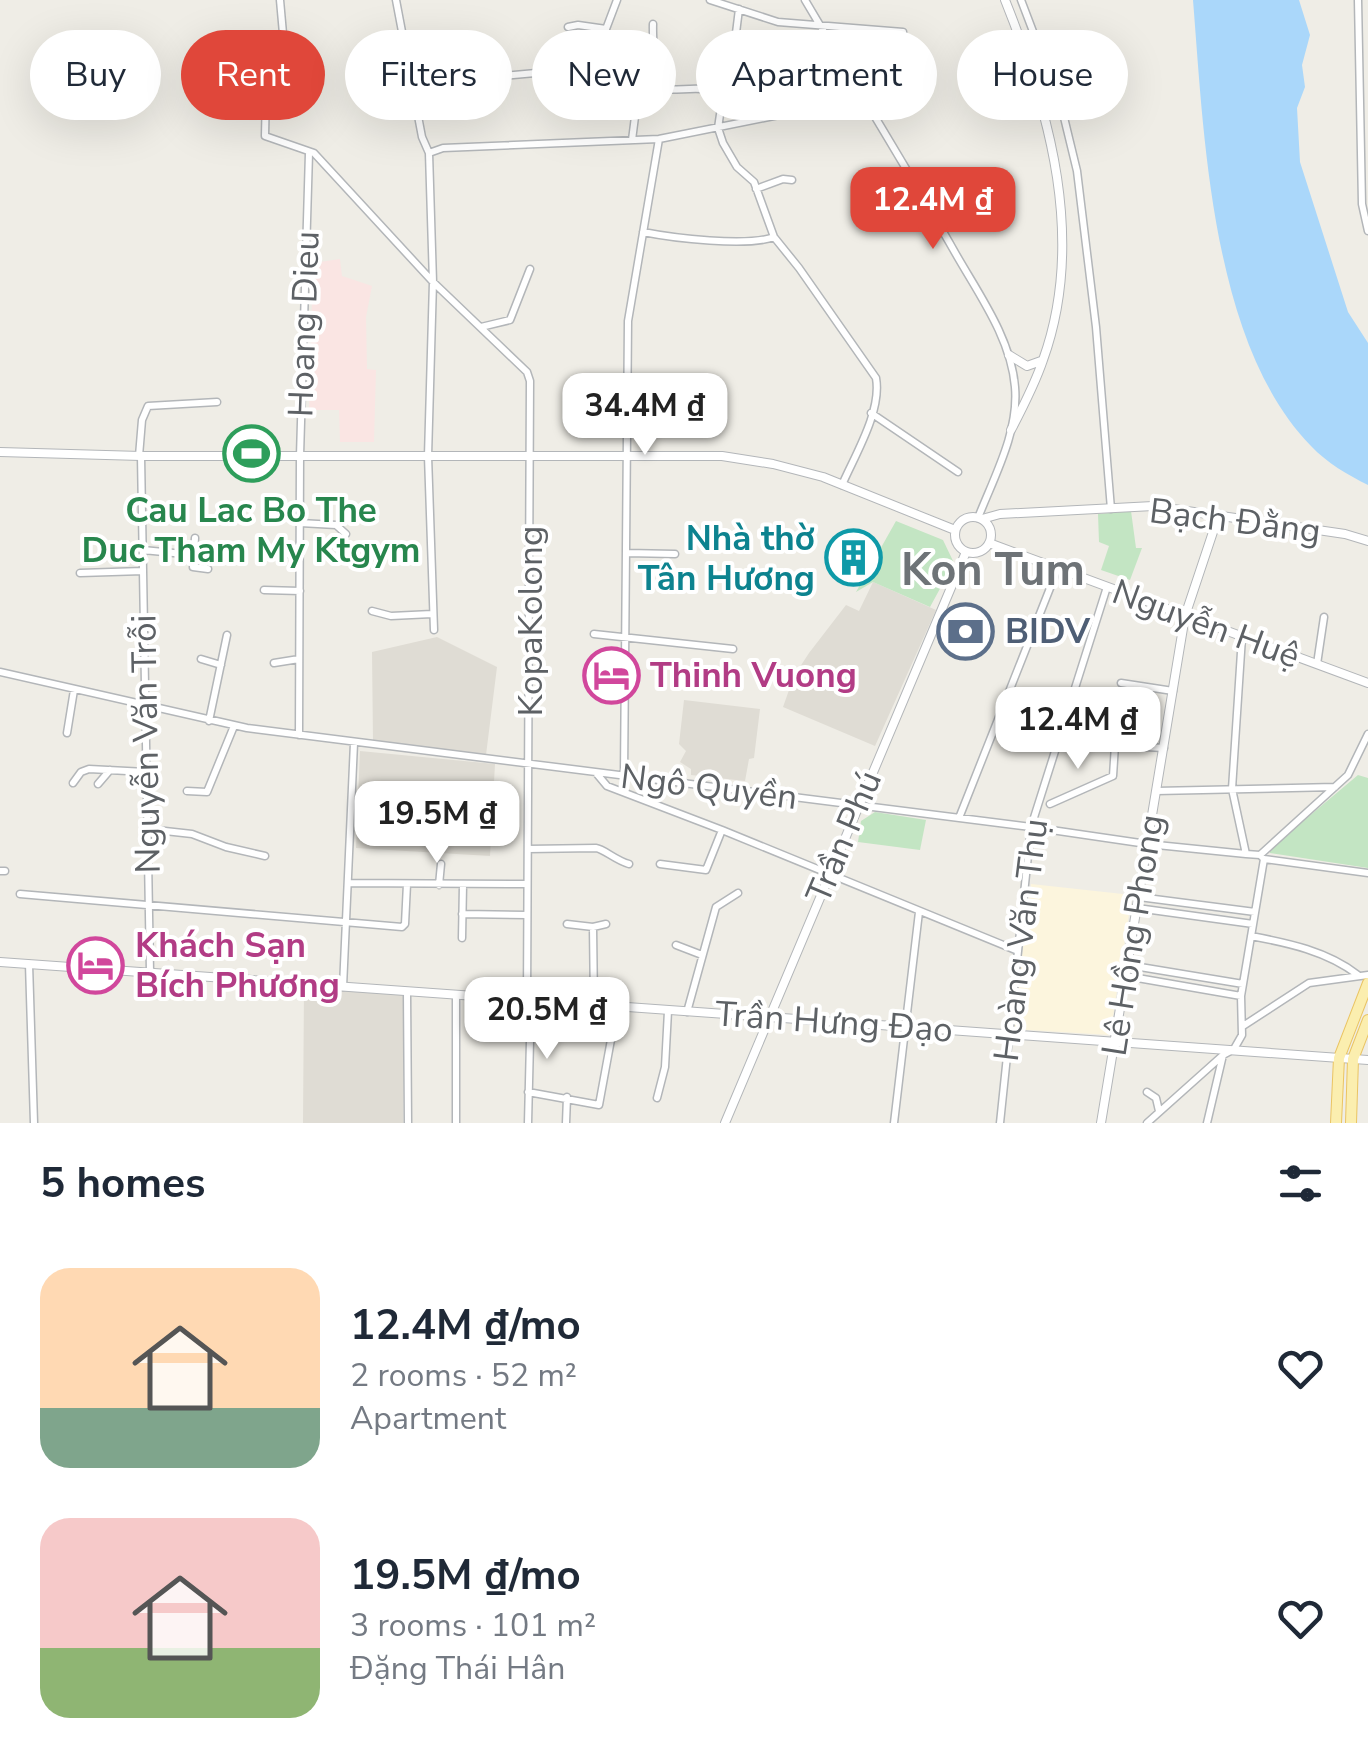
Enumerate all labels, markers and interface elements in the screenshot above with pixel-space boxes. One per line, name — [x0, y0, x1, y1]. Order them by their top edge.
chip: Buy — [30, 30, 161, 120]
chip: Rent — [181, 30, 325, 120]
chip: Filters — [345, 30, 512, 120]
chip: New — [532, 30, 676, 120]
chip: Apartment — [696, 30, 937, 120]
chip: House — [957, 30, 1128, 120]
pin: 12.4M ₫ — [841, 167, 1025, 252]
text: 12.4M ₫ — [872, 178, 994, 221]
street label: Hoang Dieu — [277, 230, 331, 418]
pin: 34.4M ₫ — [553, 373, 737, 458]
text: 34.4M ₫ — [584, 384, 706, 427]
sports icon: Cau Lac Bo The Duc Tham My Ktgym — [221, 424, 281, 484]
place label: Cau Lac Bo The Duc Tham My Ktgym — [82, 487, 420, 574]
street label: Bạch Đằng — [1147, 487, 1323, 555]
place label: Nhà thờ Tân Hương — [638, 515, 815, 602]
street label: KopaKolong — [507, 526, 554, 716]
building icon: Nhà thờ Tân Hương — [824, 528, 884, 588]
district label: Kon Tum — [901, 540, 1085, 601]
street label: Nguyễn Huệ — [1106, 568, 1306, 680]
bank icon: BIDV — [936, 601, 996, 661]
place label: BIDV — [1005, 608, 1091, 655]
street label: Nguyễn Văn Trỗi — [120, 614, 172, 874]
hotel icon: Thinh Vuong — [581, 645, 641, 705]
place label: Thinh Vuong — [650, 652, 857, 699]
pin: 12.4M ₫ — [986, 687, 1170, 772]
text: 12.4M ₫ — [1017, 698, 1139, 741]
street label: Ngô Quyền — [618, 753, 800, 821]
street label: Trần Phú — [795, 763, 893, 911]
pin: 19.5M ₫ — [345, 781, 529, 866]
text: 19.5M ₫ — [376, 792, 498, 835]
street label: Lê Hồng Phong — [1091, 811, 1175, 1059]
street label: Hoàng Văn Thụ — [983, 816, 1059, 1064]
place label: Khách Sạn Bích Phương — [135, 922, 340, 1009]
hotel icon: Khách Sạn Bích Phương — [66, 935, 126, 995]
pin: 20.5M ₫ — [455, 977, 639, 1062]
text: 20.5M ₫ — [486, 988, 608, 1031]
street label: Trần Hưng Đạo — [714, 990, 954, 1054]
text: 5 homes — [40, 1155, 205, 1212]
icon: filters — [1273, 1156, 1328, 1211]
text: 12.4M ₫/mo — [350, 1297, 581, 1354]
icon: home — [120, 1308, 240, 1428]
icon: heart — [1273, 1341, 1328, 1396]
text: 2 rooms · 52 m² — [350, 1354, 577, 1397]
text: Apartment — [350, 1397, 506, 1440]
text: 19.5M ₫/mo — [350, 1547, 581, 1604]
icon: home — [120, 1558, 240, 1678]
icon: heart — [1273, 1591, 1328, 1646]
text: 3 rooms · 101 m² — [350, 1604, 596, 1647]
text: Đặng Thái Hân — [350, 1647, 565, 1690]

